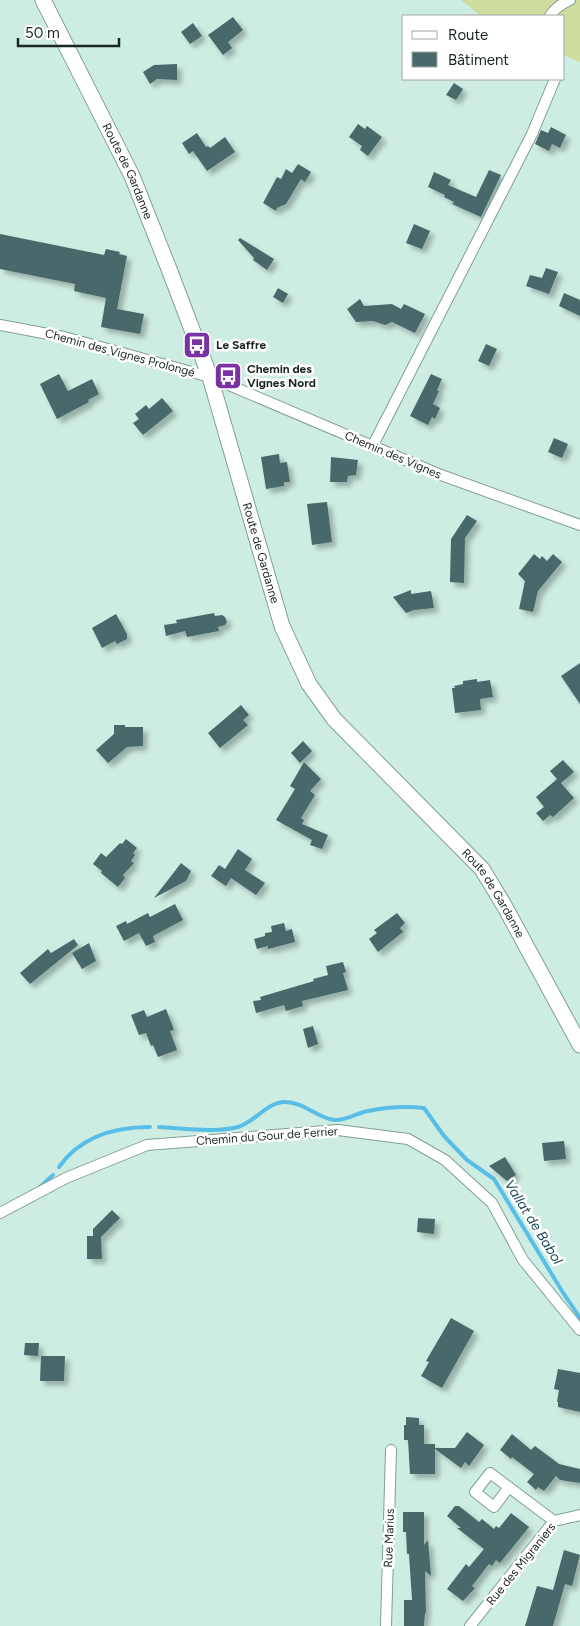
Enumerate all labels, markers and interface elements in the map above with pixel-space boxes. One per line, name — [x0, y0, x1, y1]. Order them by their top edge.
scale bar — [18, 15, 119, 47]
legend — [402, 15, 565, 80]
text: 50 m — [25, 24, 60, 42]
text: Route — [448, 26, 488, 44]
text: Bâtiment — [448, 51, 509, 69]
street label: Route de Gardanne — [99, 121, 156, 222]
street label: Chemin des Vignes Prolongé — [44, 326, 197, 380]
bus stop icon: Le Saffre — [182, 330, 212, 360]
place label: Le Saffre — [216, 338, 267, 352]
bus stop icon: Chemin des Vignes Nord — [213, 361, 243, 391]
place label: Chemin des Vignes Nord — [247, 362, 316, 390]
street label: Chemin des Vignes — [343, 428, 444, 482]
street label: Route de Gardanne — [240, 501, 282, 605]
street label: Route de Gardanne — [459, 846, 528, 941]
street label: Chemin du Gour de Ferrier — [196, 1124, 338, 1148]
water label: Vallat de Babol — [501, 1177, 567, 1268]
street label: Rue Marius — [381, 1508, 397, 1568]
street label: Rue des Migraniers — [484, 1520, 559, 1608]

